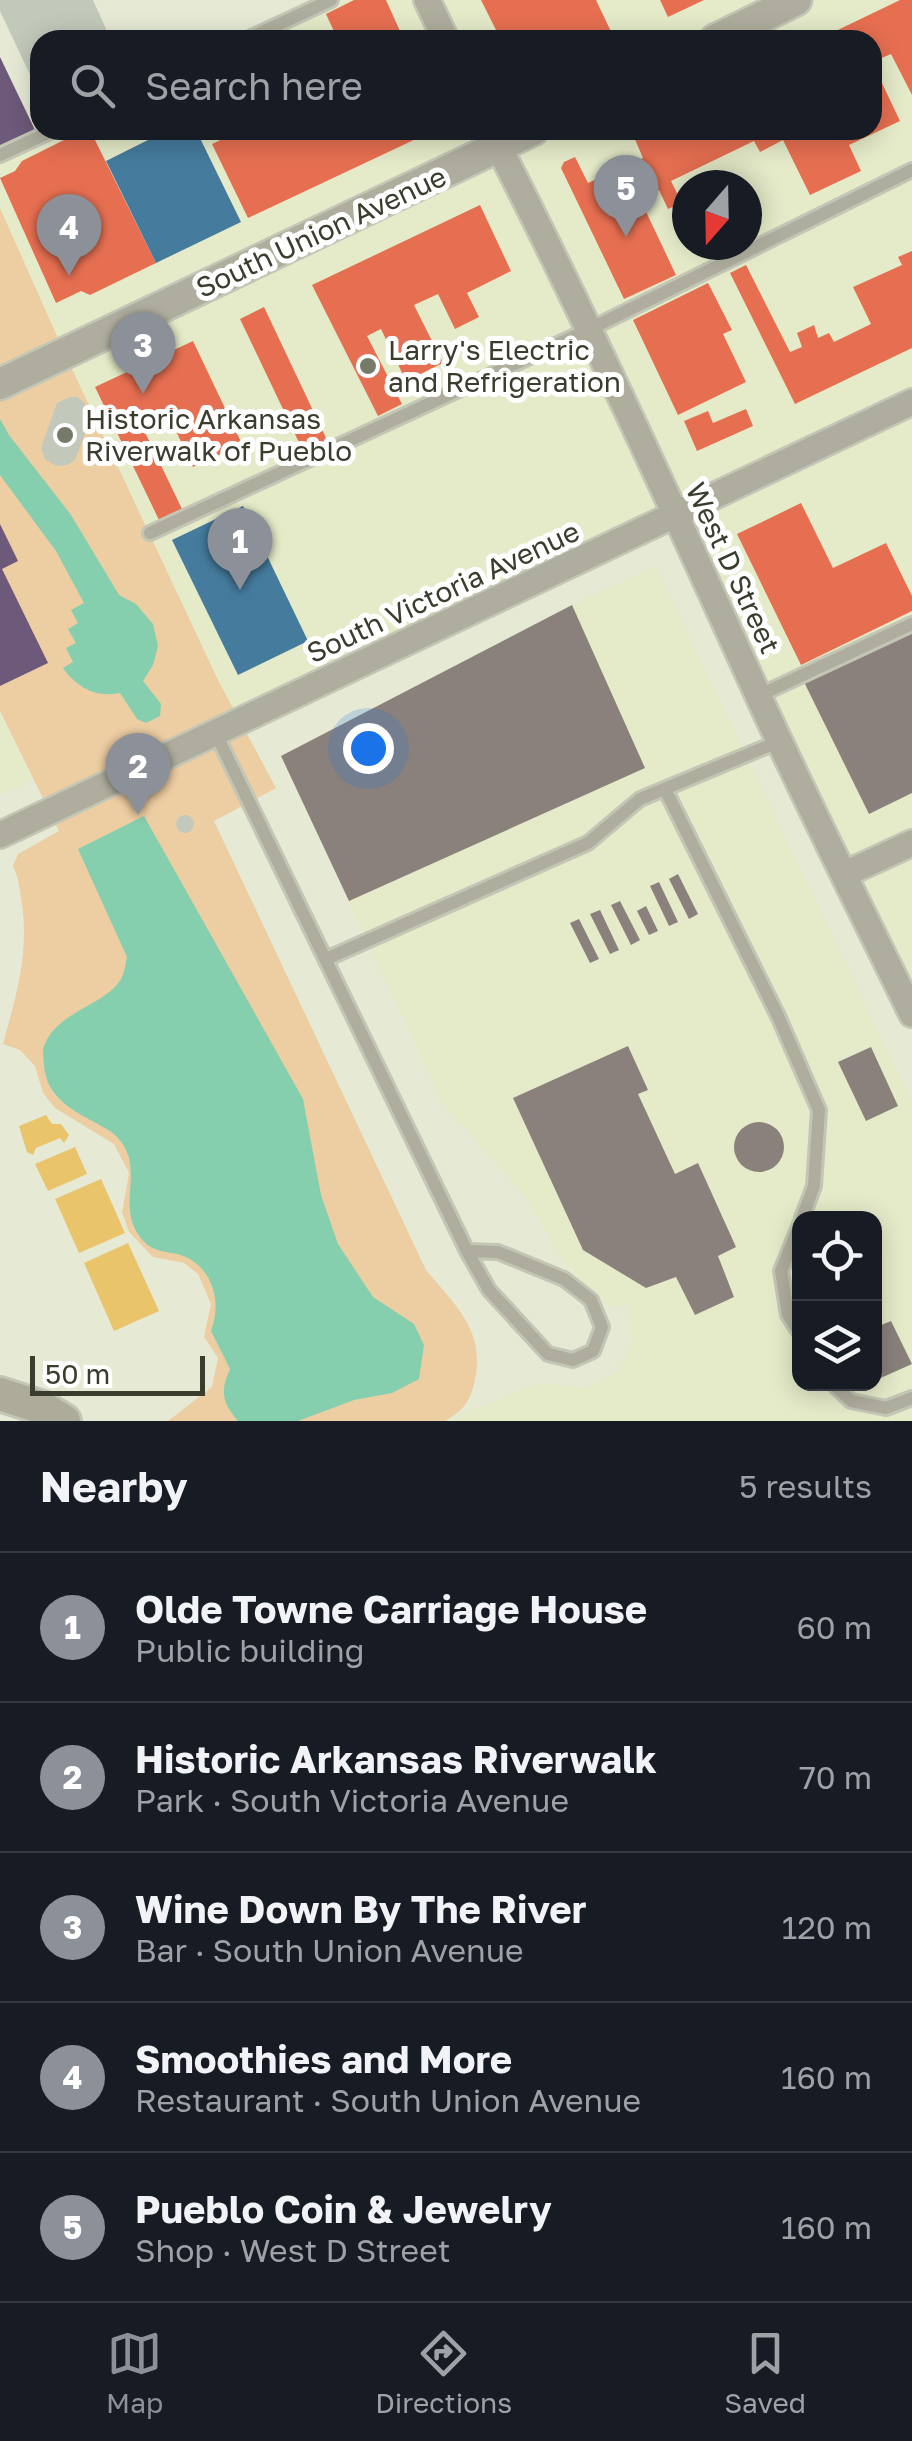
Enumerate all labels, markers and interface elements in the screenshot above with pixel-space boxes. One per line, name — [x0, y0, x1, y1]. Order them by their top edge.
search box — [30, 30, 882, 140]
icon: search — [65, 58, 120, 113]
text: Search here — [145, 63, 363, 108]
pin: 5 — [594, 154, 658, 237]
street label: South Union Avenue — [191, 159, 451, 304]
north arrow — [672, 170, 762, 260]
pin: 4 — [36, 194, 102, 276]
pin: 3 — [110, 312, 176, 394]
place label: Larry's Electric and Refrigeration — [388, 333, 621, 398]
marker: Larry's Electric and Refrigeration — [357, 355, 379, 377]
place label: Historic Arkansas Riverwalk of Pueblo — [85, 402, 352, 467]
marker: Historic Arkansas Riverwalk of Pueblo — [54, 424, 76, 446]
street label: West D Street — [680, 477, 787, 658]
pin: 1 — [208, 508, 272, 590]
street label: South Victoria Avenue — [301, 514, 584, 669]
your location — [343, 723, 394, 774]
pin: 2 — [106, 732, 170, 815]
map controls — [792, 1211, 882, 1391]
button: locate — [792, 1211, 882, 1301]
button: layers — [792, 1301, 882, 1391]
scale bar — [30, 1351, 205, 1396]
text: 50 m — [45, 1357, 110, 1390]
text: Nearby — [40, 1461, 188, 1511]
text: 5 results — [739, 1467, 872, 1505]
text: Olde Towne Carriage House — [135, 1586, 647, 1631]
text: 1 — [64, 1608, 81, 1646]
text: 60 m — [796, 1608, 872, 1646]
text: Public building — [135, 1631, 364, 1669]
text: Historic Arkansas Riverwalk — [135, 1736, 657, 1781]
text: 2 — [63, 1758, 82, 1796]
text: 70 m — [799, 1758, 872, 1796]
text: Park · South Victoria Avenue — [135, 1781, 569, 1819]
text: Wine Down By The River — [135, 1886, 587, 1931]
text: 3 — [63, 1908, 82, 1946]
text: 120 m — [782, 1908, 872, 1946]
text: Bar · South Union Avenue — [135, 1931, 524, 1969]
text: Smoothies and More — [135, 2036, 512, 2081]
text: 4 — [62, 2058, 83, 2096]
text: 160 m — [781, 2058, 872, 2096]
text: Restaurant · South Union Avenue — [135, 2081, 641, 2119]
text: Pueblo Coin & Jewelry — [135, 2186, 552, 2231]
text: 5 — [63, 2208, 82, 2246]
text: 160 m — [781, 2208, 872, 2246]
text: Shop · West D Street — [135, 2231, 451, 2269]
tab: Map — [106, 2326, 163, 2419]
tab: Directions — [375, 2326, 512, 2419]
tab: Saved — [724, 2326, 806, 2419]

